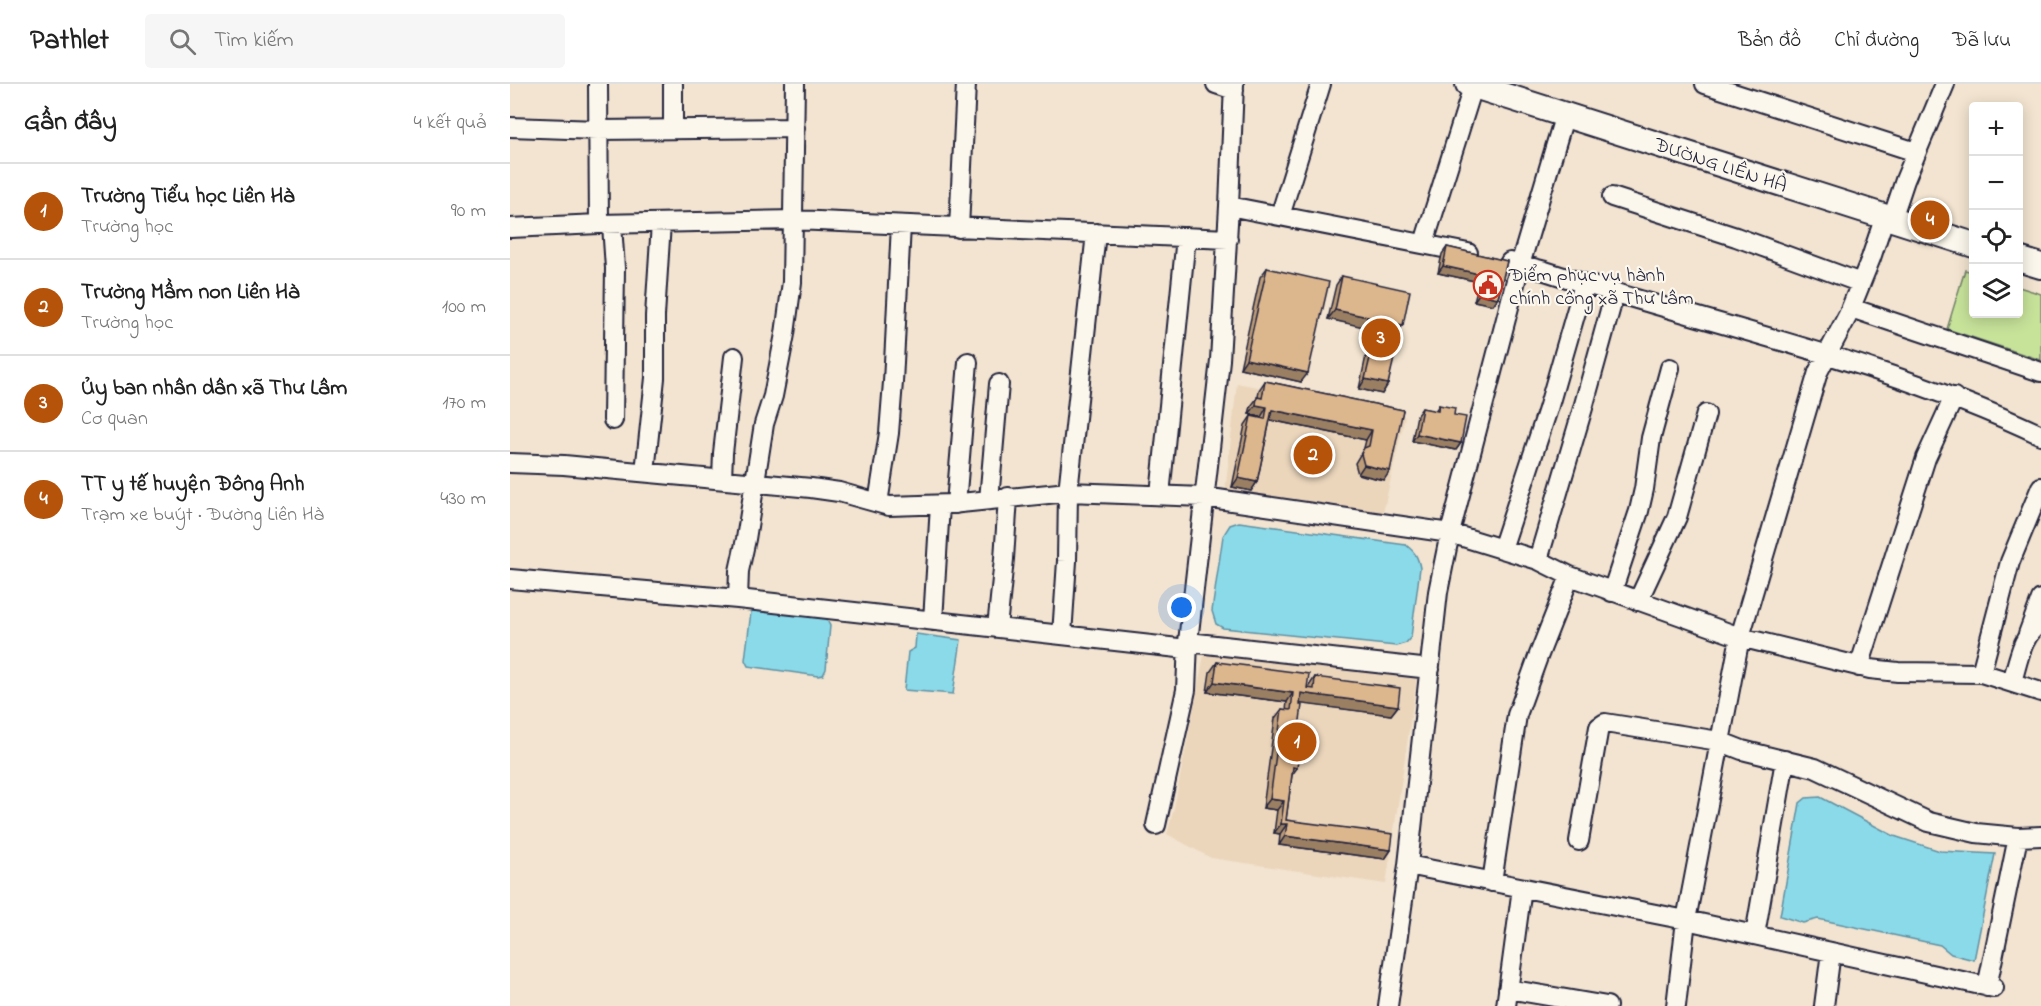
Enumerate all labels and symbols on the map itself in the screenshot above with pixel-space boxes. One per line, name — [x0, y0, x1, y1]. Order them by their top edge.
street label: ĐƯỜNG LIÊN HÀ — [1649, 131, 1790, 202]
pin: 4 — [1910, 198, 1950, 242]
place label: Điểm phục vụ hành chính công xã Thư Lâm — [1508, 262, 1694, 315]
public building icon: Điểm phục vụ hành chính công xã Thư Lâm — [1472, 269, 1504, 301]
pin: 3 — [1362, 316, 1400, 360]
pin: 2 — [1294, 432, 1332, 478]
your location — [1167, 593, 1196, 622]
pin: 1 — [1278, 720, 1316, 764]

